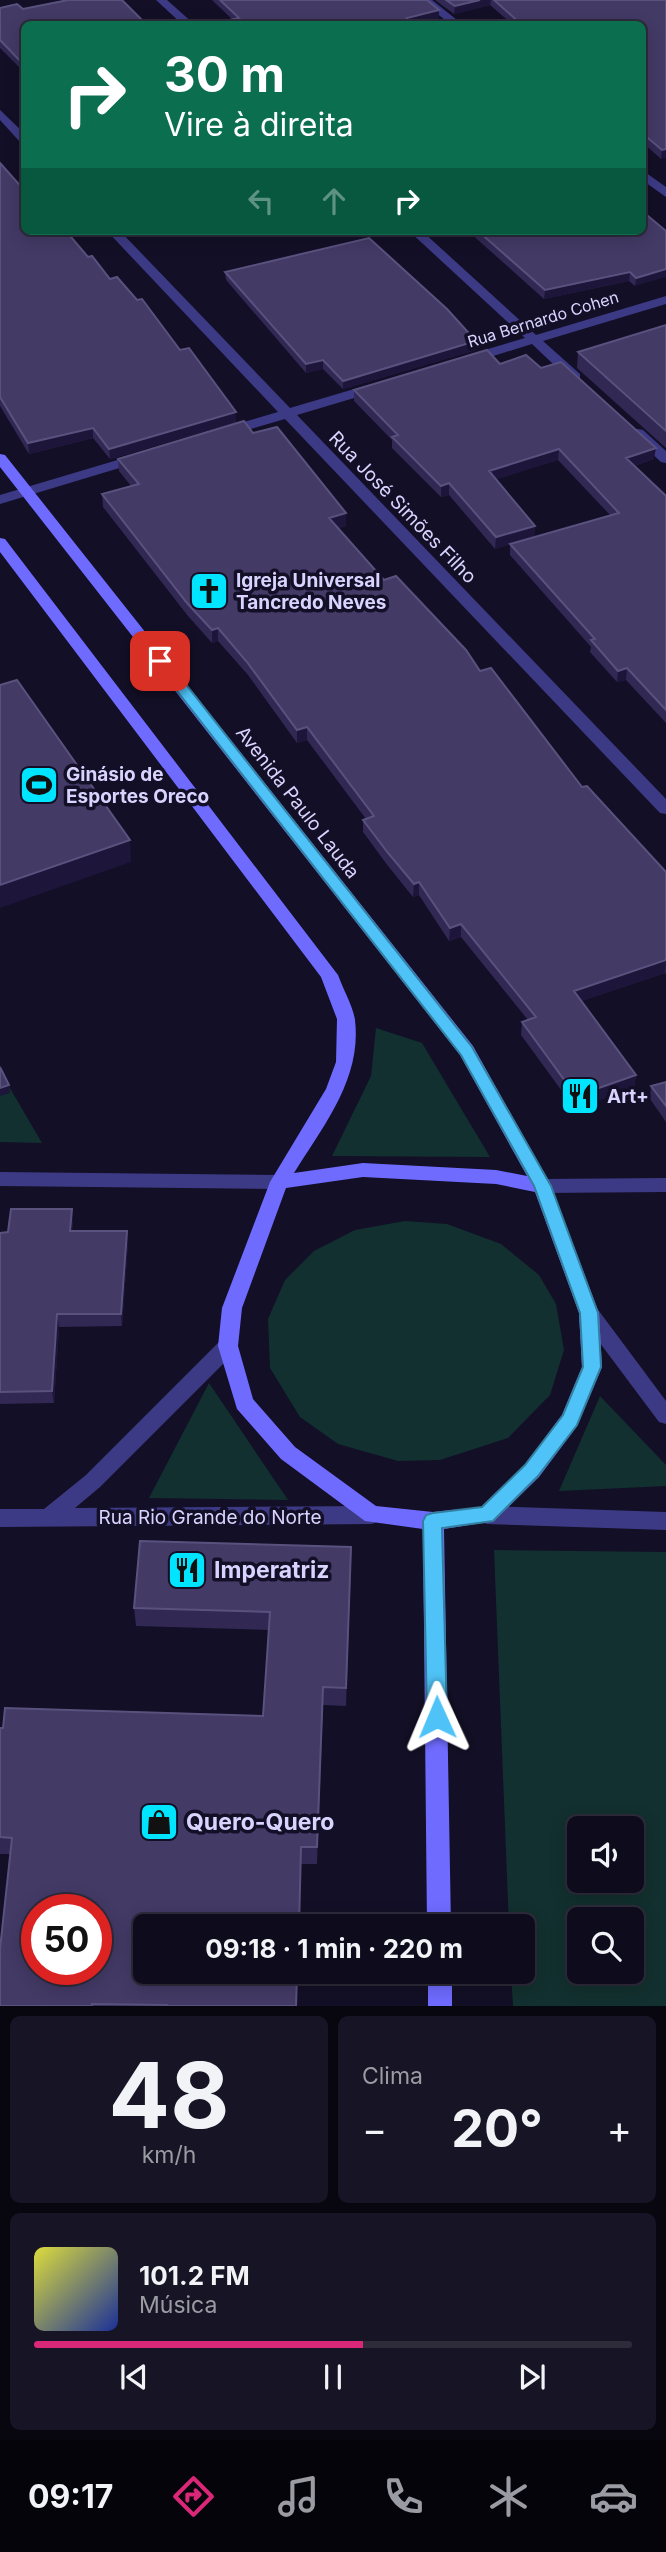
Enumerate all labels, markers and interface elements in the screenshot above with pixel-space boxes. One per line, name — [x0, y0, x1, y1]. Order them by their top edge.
text: 30 m — [164, 45, 285, 104]
icon: right — [49, 49, 140, 140]
text: Vire à direita — [164, 105, 354, 144]
icon: left — [242, 182, 280, 220]
icon: ahead — [315, 182, 353, 220]
icon: right — [388, 182, 426, 220]
street label: Rua Bernardo Cohen — [465, 286, 621, 352]
street label: Rua José Simões Filho — [324, 427, 481, 588]
place label: Igreja Universal Tancredo Neves — [236, 569, 387, 614]
church icon: Igreja Universal Tancredo Neves — [188, 570, 230, 612]
pin — [130, 631, 190, 691]
icon: arrive — [141, 642, 179, 680]
street label: Avenida Paulo Lauda — [231, 722, 364, 883]
place label: Ginásio de Esportes Oreco — [66, 763, 209, 808]
sports icon: Ginásio de Esportes Oreco — [18, 764, 60, 806]
restaurant icon: Art+ — [559, 1075, 601, 1117]
place label: Art+ — [607, 1085, 649, 1108]
street label: Rua Rio Grande do Norte — [99, 1506, 321, 1529]
restaurant icon: Imperatriz — [166, 1549, 208, 1591]
place label: Imperatriz — [214, 1556, 329, 1584]
position arrow — [400, 1680, 474, 1754]
shop icon: Quero-Quero — [138, 1801, 180, 1843]
place label: Quero-Quero — [186, 1808, 334, 1836]
map controls — [567, 1816, 644, 1984]
button: sound — [567, 1816, 644, 1893]
speed limit sign: 50 — [21, 1894, 112, 1985]
button: search — [567, 1907, 644, 1984]
text: 09:18 · 1 min · 220 m — [205, 1933, 463, 1964]
text: 48 — [109, 2040, 229, 2150]
text: Clima — [362, 2062, 423, 2090]
text: 20° — [451, 2097, 543, 2160]
text: − — [362, 2106, 387, 2152]
text: + — [607, 2106, 632, 2152]
text: km/h — [142, 2141, 196, 2169]
text: 101.2 FM — [139, 2260, 250, 2291]
text: Música — [139, 2291, 217, 2319]
icon: previous — [115, 2358, 153, 2396]
icon: pause — [314, 2358, 352, 2396]
icon: next — [513, 2358, 551, 2396]
icon: directions — [169, 2472, 218, 2521]
icon: music — [274, 2472, 323, 2521]
icon: phone — [379, 2472, 428, 2521]
icon: climate — [484, 2472, 533, 2521]
icon: car — [589, 2472, 638, 2521]
text: 09:17 — [28, 2477, 113, 2516]

